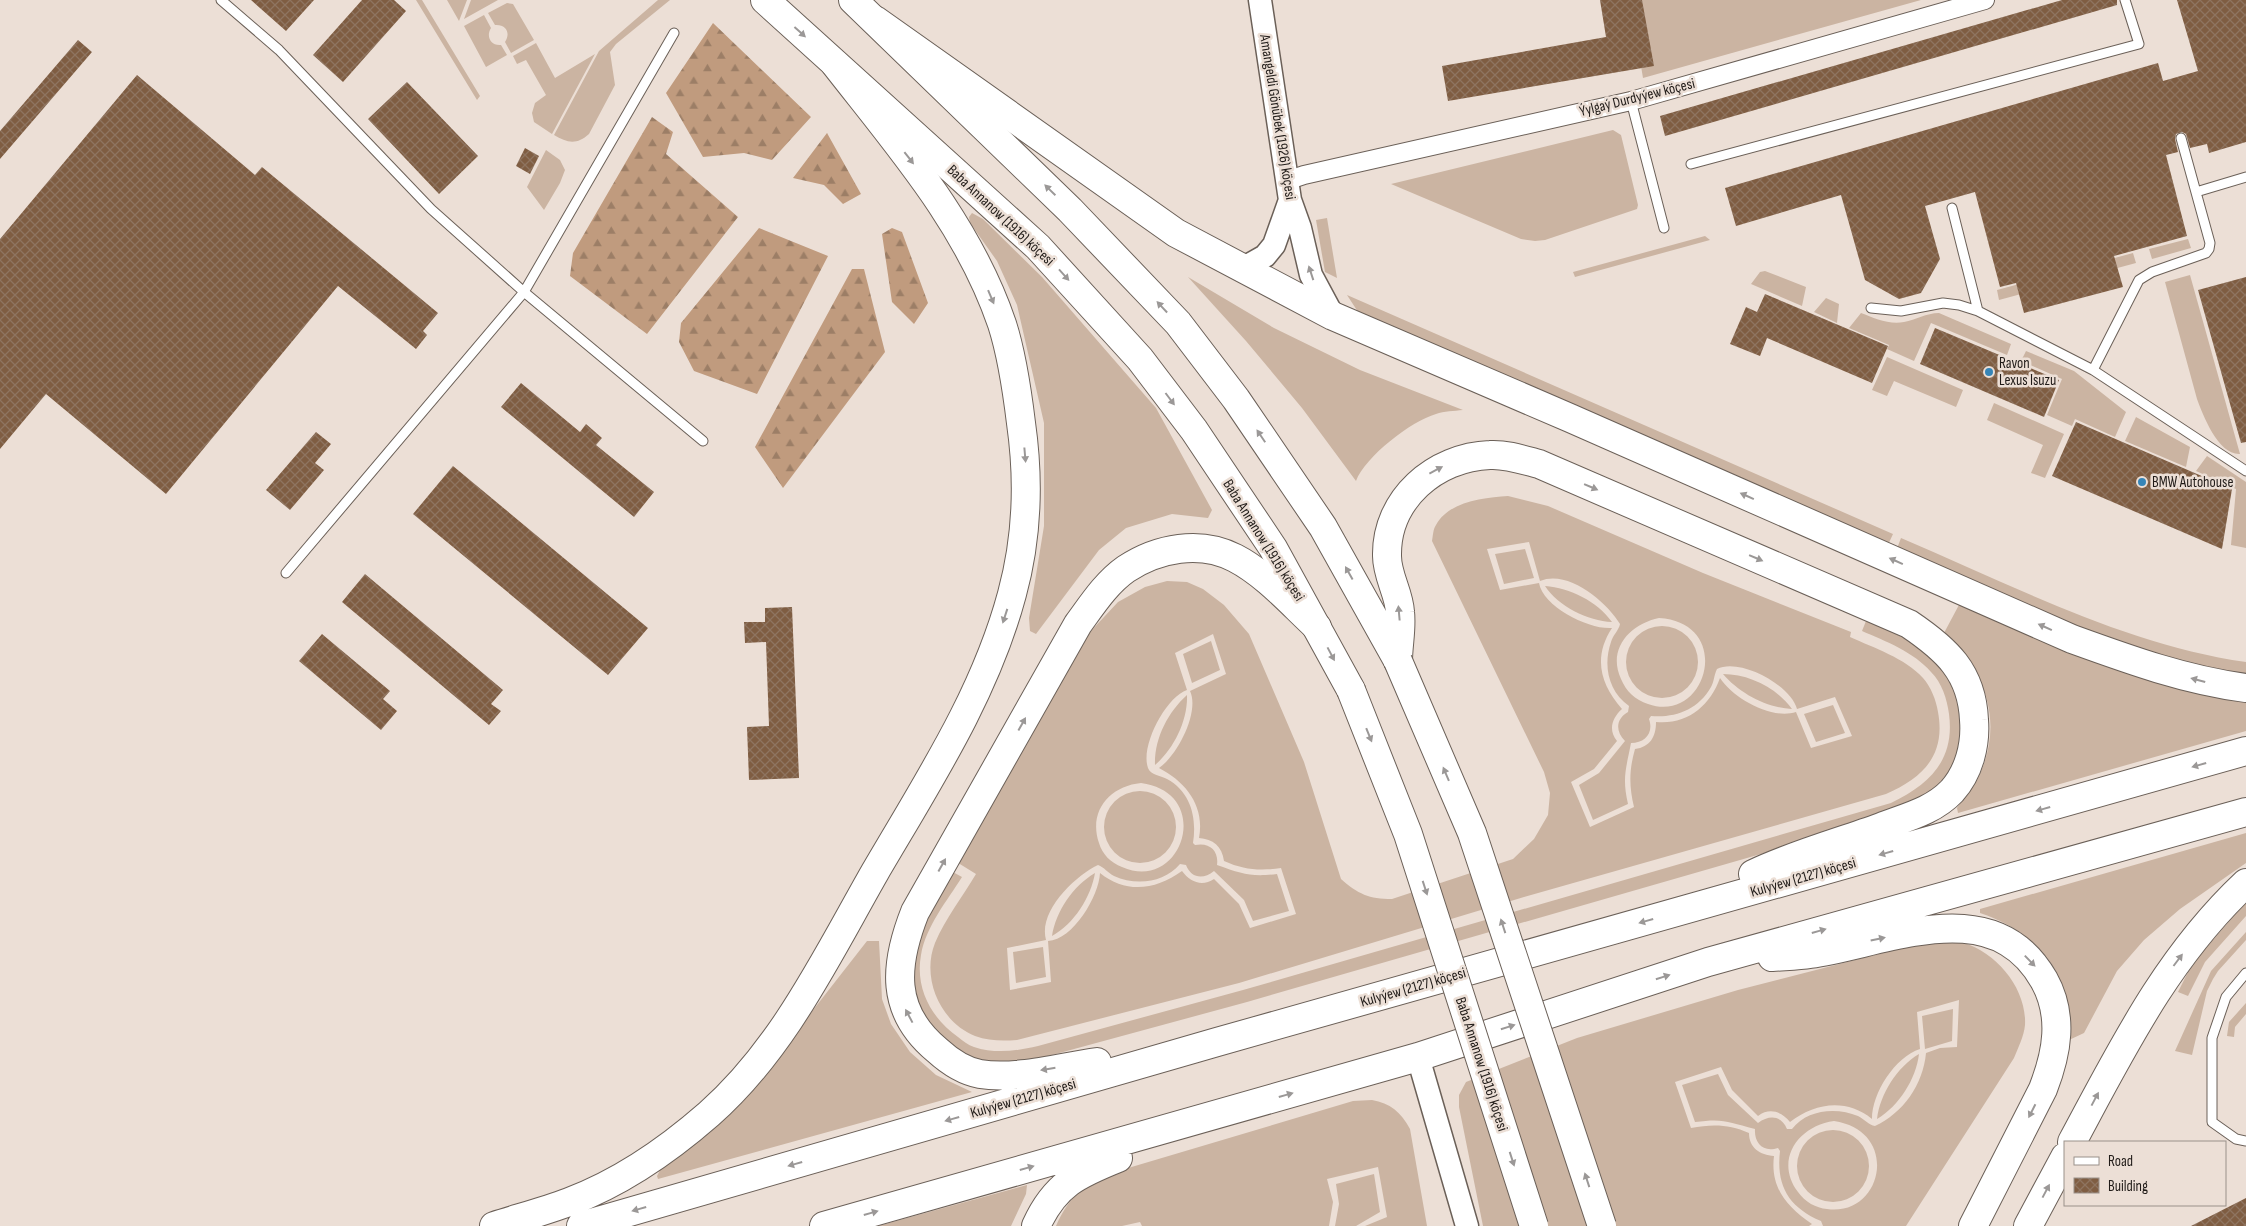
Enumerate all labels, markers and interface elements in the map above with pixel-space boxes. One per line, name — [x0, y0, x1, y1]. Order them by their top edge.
one-way arrow — [793, 26, 805, 38]
street label: Amangeldi Gönübek (1926) köçesi — [1255, 32, 1300, 201]
street label: Ýylgaý Durdyýew köçesi — [1577, 74, 1697, 121]
one-way arrow — [903, 151, 914, 164]
street label: Baba Annanow (1916) köçesi — [943, 161, 1058, 270]
one-way arrow — [1044, 184, 1056, 196]
one-way arrow — [1307, 265, 1315, 280]
one-way arrow — [1058, 269, 1070, 281]
one-way arrow — [987, 290, 995, 305]
one-way arrow — [1156, 301, 1168, 313]
place label: Ravon Lexus Isuzu — [1999, 354, 2056, 390]
marker: Ravon Lexus Isuzu — [1983, 366, 1995, 378]
one-way arrow — [1164, 392, 1175, 405]
one-way arrow — [1256, 429, 1266, 443]
one-way arrow — [1021, 448, 1029, 464]
one-way arrow — [1429, 466, 1444, 474]
place label: BMW Autohouse — [2152, 473, 2233, 492]
street label: Baba Annanow (1916) köçesi — [1218, 476, 1309, 605]
marker: BMW Autohouse — [2136, 476, 2148, 488]
one-way arrow — [1584, 483, 1598, 491]
one-way arrow — [1740, 491, 1754, 499]
one-way arrow — [1749, 554, 1763, 562]
one-way arrow — [1889, 557, 1903, 565]
one-way arrow — [1344, 566, 1353, 579]
one-way arrow — [1395, 604, 1403, 620]
one-way arrow — [1001, 608, 1009, 623]
one-way arrow — [2038, 622, 2052, 630]
one-way arrow — [1327, 647, 1336, 660]
one-way arrow — [2190, 676, 2206, 684]
one-way arrow — [1018, 716, 1026, 731]
one-way arrow — [1365, 728, 1373, 743]
one-way arrow — [2192, 761, 2207, 769]
one-way arrow — [1442, 767, 1450, 781]
one-way arrow — [2035, 805, 2050, 813]
one-way arrow — [1879, 849, 1894, 857]
street label: Kulyýew (2127) köçesi — [1748, 853, 1858, 902]
one-way arrow — [938, 858, 946, 872]
one-way arrow — [1422, 880, 1429, 895]
one-way arrow — [1638, 917, 1653, 925]
one-way arrow — [1499, 918, 1507, 933]
one-way arrow — [1811, 927, 1826, 935]
one-way arrow — [1870, 935, 1885, 943]
one-way arrow — [2173, 953, 2183, 967]
one-way arrow — [2024, 955, 2036, 967]
street label: Kulyýew (2127) köçesi — [1358, 963, 1468, 1012]
one-way arrow — [1655, 973, 1670, 980]
street label: Baba Annanow (1916) köçesi — [1451, 995, 1512, 1134]
one-way arrow — [905, 1009, 913, 1024]
one-way arrow — [1501, 1023, 1516, 1031]
one-way arrow — [1040, 1066, 1056, 1074]
street label: Kulyýew (2127) köçesi — [968, 1074, 1078, 1123]
one-way arrow — [1278, 1091, 1293, 1099]
one-way arrow — [2091, 1093, 2100, 1106]
one-way arrow — [2028, 1104, 2036, 1119]
one-way arrow — [944, 1115, 959, 1123]
legend — [2064, 1141, 2226, 1206]
one-way arrow — [1509, 1152, 1517, 1167]
text: Road — [2108, 1152, 2133, 1171]
one-way arrow — [788, 1160, 803, 1168]
one-way arrow — [1020, 1164, 1035, 1172]
one-way arrow — [1583, 1172, 1590, 1187]
text: Building — [2108, 1177, 2148, 1196]
one-way arrow — [2042, 1184, 2050, 1199]
one-way arrow — [632, 1206, 647, 1214]
one-way arrow — [864, 1208, 879, 1216]

